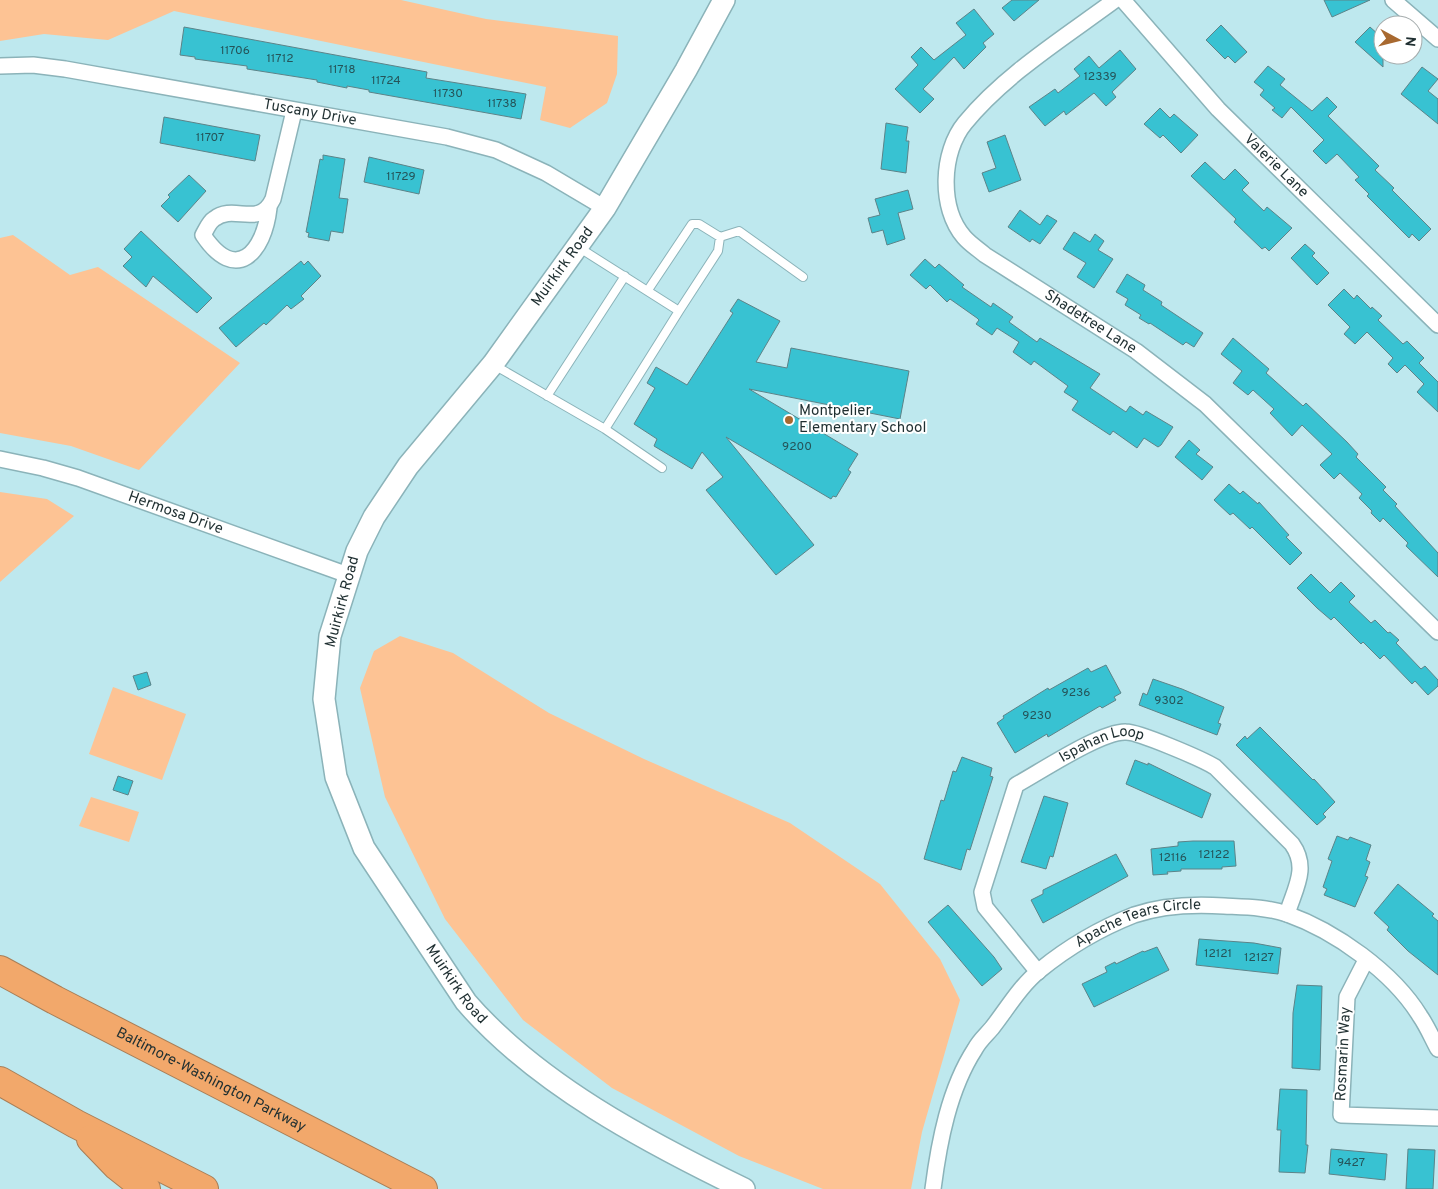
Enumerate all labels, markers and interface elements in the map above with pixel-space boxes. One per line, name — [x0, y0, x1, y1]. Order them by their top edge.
north arrow — [1373, 15, 1423, 65]
text: N — [1400, 35, 1418, 47]
house number: 11706 — [220, 43, 250, 59]
house number: 11712 — [266, 51, 294, 67]
house number: 11718 — [328, 62, 356, 78]
house number: 12339 — [1083, 69, 1117, 85]
house number: 11724 — [371, 73, 401, 89]
house number: 11730 — [433, 86, 463, 102]
street label: Tuscany Drive — [262, 95, 358, 130]
house number: 11738 — [487, 96, 517, 112]
house number: 11707 — [196, 130, 224, 146]
street label: Valerie Lane — [1240, 130, 1312, 202]
house number: 11729 — [386, 169, 416, 185]
street label: Muirkirk Road — [528, 223, 598, 311]
street label: Shadetree Lane — [1041, 286, 1140, 358]
place label: Montpelier Elementary School — [799, 402, 926, 438]
marker: Montpelier Elementary School — [783, 414, 795, 426]
house number: 9200 — [782, 439, 812, 455]
street label: Hermosa Drive — [125, 487, 226, 539]
street label: Muirkirk Road — [322, 554, 364, 650]
house number: 9236 — [1062, 685, 1090, 701]
house number: 9302 — [1154, 693, 1184, 709]
house number: 9230 — [1022, 708, 1052, 724]
street label: Ispahan Loop — [1056, 722, 1147, 767]
house number: 12122 — [1199, 847, 1229, 863]
house number: 12116 — [1159, 850, 1187, 866]
street label: Apache Tears Circle — [1072, 896, 1201, 952]
street label: Muirkirk Road — [421, 941, 491, 1028]
house number: 12121 — [1204, 946, 1232, 962]
house number: 12127 — [1244, 950, 1274, 966]
street label: Rosmarin Way — [1332, 1006, 1356, 1102]
street label: Baltimore-Washington Parkway — [113, 1023, 309, 1137]
house number: 9427 — [1337, 1155, 1365, 1171]

